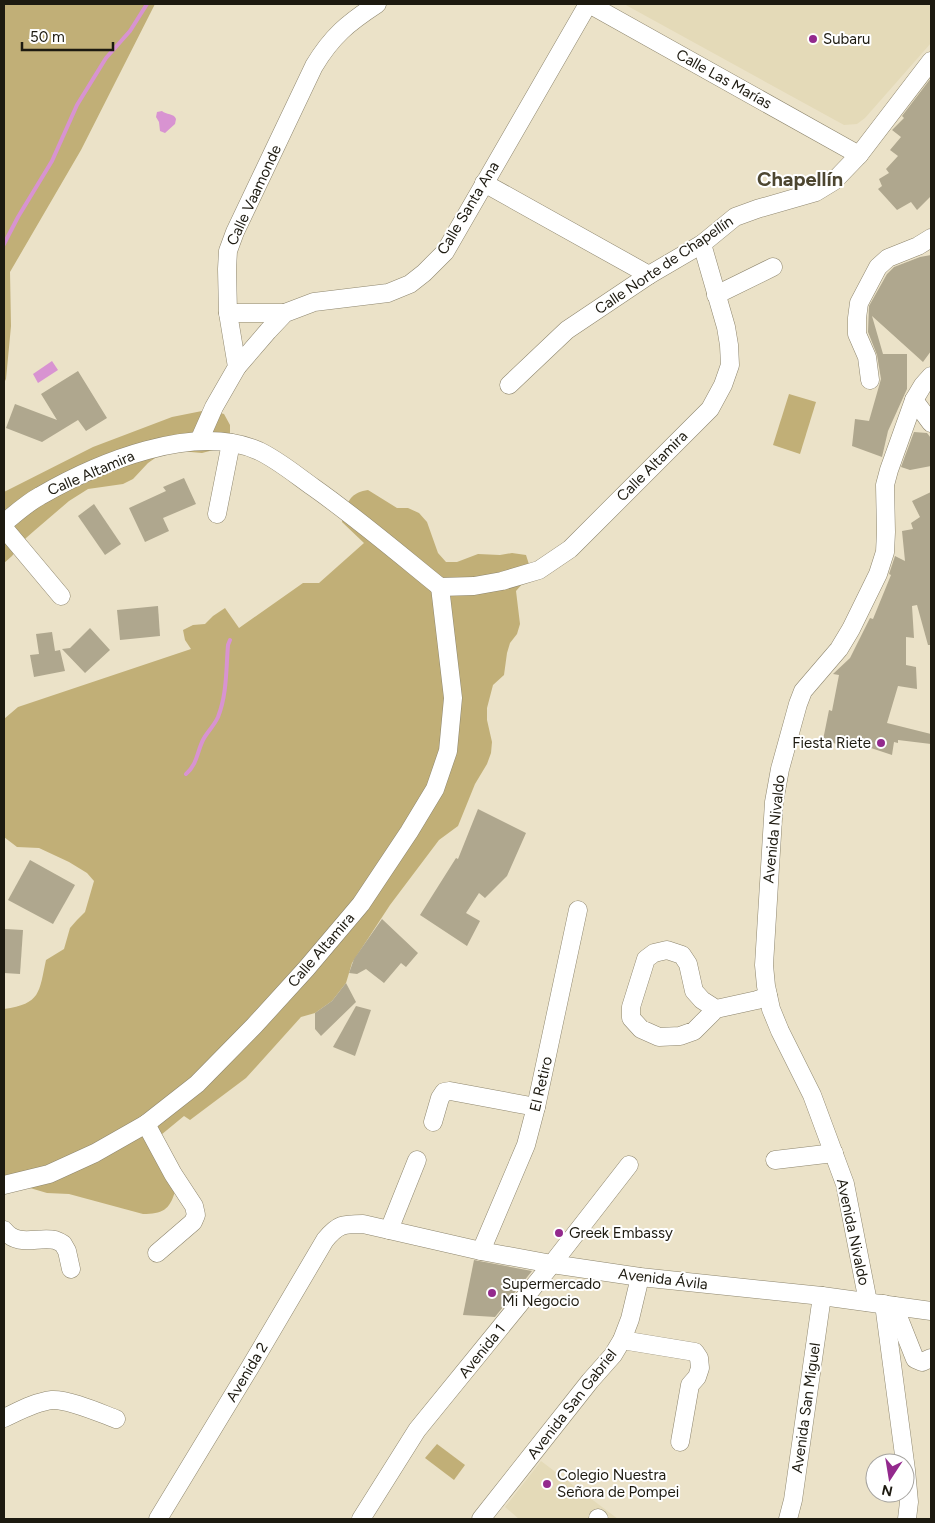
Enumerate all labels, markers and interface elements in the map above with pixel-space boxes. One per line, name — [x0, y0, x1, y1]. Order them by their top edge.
scale bar — [22, 20, 114, 52]
text: 50 m — [30, 28, 65, 46]
place label: Subaru — [823, 30, 870, 48]
marker: Subaru — [807, 33, 819, 45]
street label: Calle Las Marías — [673, 45, 775, 113]
street label: Calle Vaamonde — [223, 142, 285, 248]
street label: Calle Santa Ana — [433, 158, 503, 258]
district label: Chapellín — [757, 167, 843, 191]
street label: Calle Norte de Chapellín — [591, 212, 737, 318]
street label: Calle Altamira — [613, 427, 691, 505]
street label: Calle Altamira — [45, 447, 137, 499]
place label: Fiesta Riete — [792, 734, 871, 752]
marker: Fiesta Riete — [875, 737, 887, 749]
street label: Avenida Nivaldo — [759, 774, 789, 884]
street label: Calle Altamira — [284, 909, 358, 991]
street label: El Retiro — [526, 1054, 556, 1113]
street label: Avenida Nivaldo — [833, 1177, 873, 1287]
place label: Greek Embassy — [569, 1224, 673, 1242]
marker: Greek Embassy — [553, 1227, 565, 1239]
street label: Avenida Ávila — [617, 1265, 709, 1293]
place label: Supermercado Mi Negocio — [502, 1275, 601, 1310]
marker: Supermercado Mi Negocio — [486, 1287, 498, 1299]
street label: Avenida 1 — [455, 1320, 509, 1382]
street label: Avenida 2 — [222, 1339, 272, 1405]
street label: Avenida San Miguel — [788, 1342, 824, 1474]
street label: Avenida San Gabriel — [523, 1345, 621, 1463]
north arrow — [865, 1453, 915, 1503]
place label: Colegio Nuestra Señora de Pompei — [557, 1466, 679, 1501]
marker: Colegio Nuestra Señora de Pompei — [541, 1478, 553, 1490]
text: N — [880, 1481, 894, 1500]

